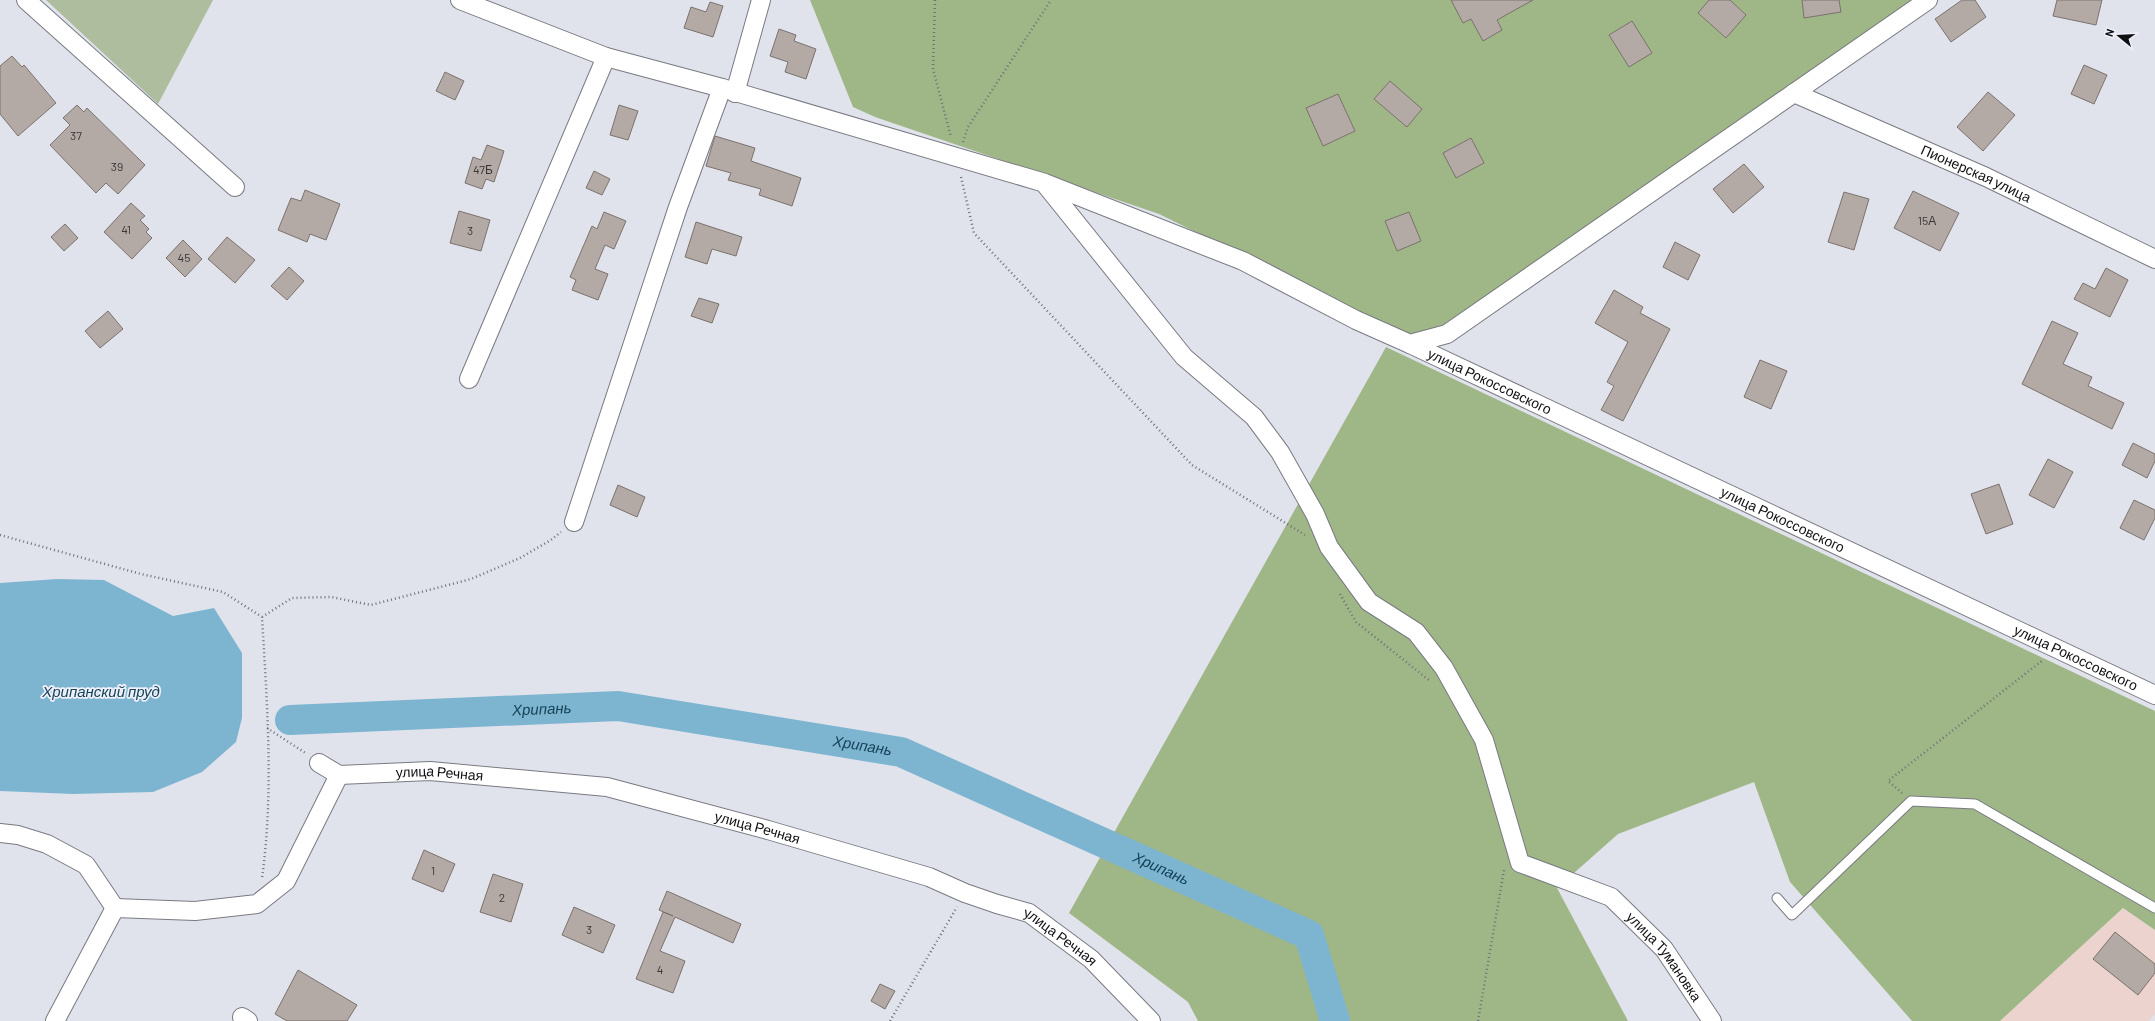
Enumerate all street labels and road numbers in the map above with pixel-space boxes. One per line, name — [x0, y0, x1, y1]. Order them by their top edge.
street label: Пионерская улица — [1919, 141, 2034, 206]
street label: улица Рокоссовского — [1425, 345, 1555, 418]
street label: улица Рокоссовского — [1718, 483, 1848, 556]
street label: улица Рокоссовского — [2011, 621, 2141, 694]
street label: улица Речная — [395, 762, 484, 784]
street label: улица Речная — [713, 807, 802, 847]
street label: улица Речная — [1022, 903, 1101, 969]
street label: улица Тумановка — [1623, 908, 1706, 1005]

